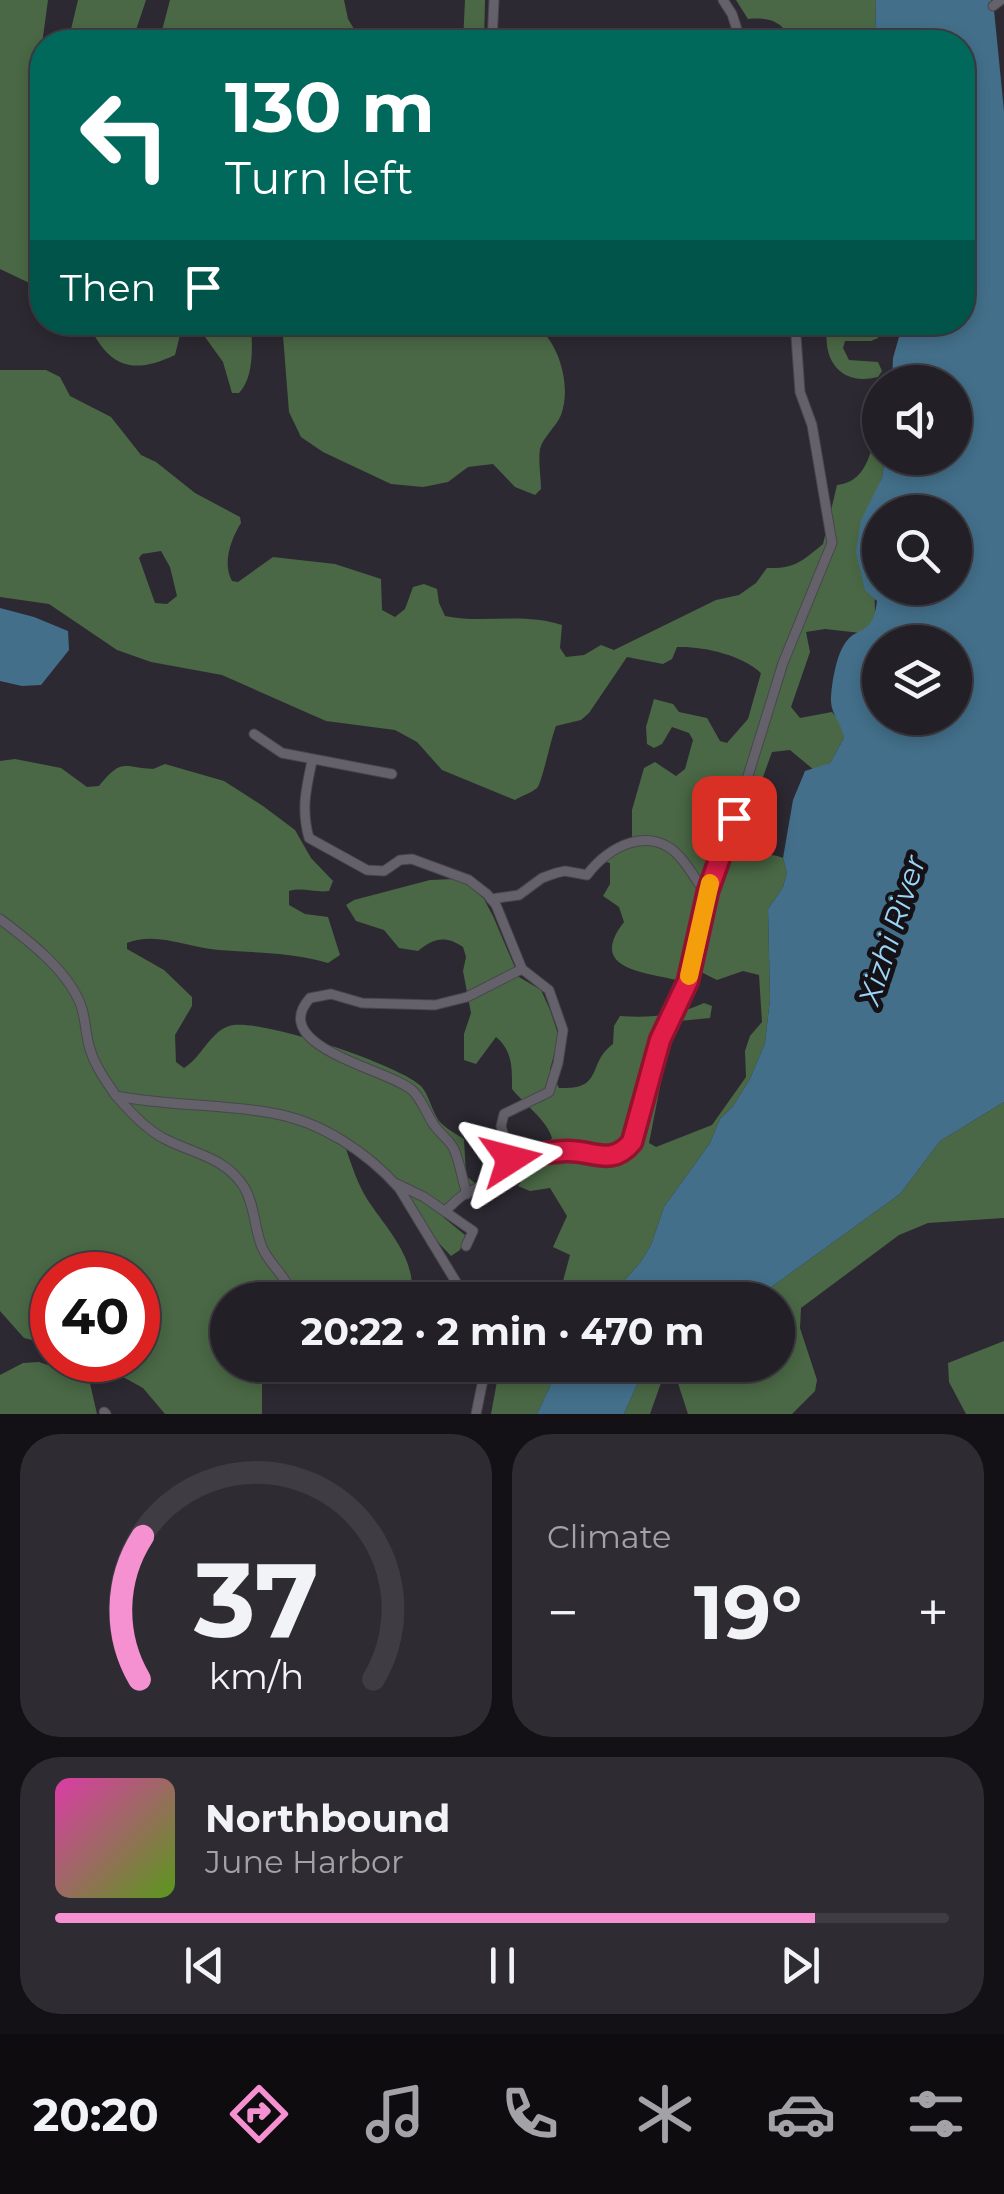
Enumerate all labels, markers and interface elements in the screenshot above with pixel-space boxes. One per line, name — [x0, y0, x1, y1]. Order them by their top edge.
text: 130 m — [225, 64, 435, 150]
icon: left — [60, 70, 190, 200]
text: Turn left — [225, 150, 413, 205]
icon: arrive — [176, 260, 231, 315]
text: Then — [60, 264, 156, 311]
map controls — [862, 365, 972, 735]
button: sound — [862, 365, 972, 475]
button: search — [862, 495, 972, 605]
button: layers — [862, 625, 972, 735]
pin — [692, 776, 777, 861]
icon: arrive — [707, 791, 762, 846]
water label: Xizhi River — [850, 850, 934, 1011]
position arrow — [459, 1107, 563, 1211]
speed limit sign: 40 — [30, 1252, 160, 1382]
text: 20:22 · 2 min · 470 m — [301, 1308, 704, 1355]
text: Climate — [547, 1517, 671, 1556]
text: 37 — [192, 1536, 319, 1663]
text: 19° — [694, 1566, 802, 1658]
text: − — [547, 1579, 579, 1646]
text: + — [917, 1579, 949, 1646]
text: km/h — [208, 1654, 304, 1698]
text: Northbound — [205, 1795, 450, 1842]
text: June Harbor — [205, 1842, 404, 1881]
icon: previous — [177, 1938, 232, 1993]
icon: pause — [475, 1938, 530, 1993]
icon: next — [773, 1938, 828, 1993]
icon: directions — [224, 2079, 294, 2149]
icon: music — [360, 2079, 430, 2149]
icon: phone — [495, 2079, 565, 2149]
icon: climate — [630, 2079, 700, 2149]
icon: car — [766, 2079, 836, 2149]
icon: filters — [901, 2079, 971, 2149]
text: 20:20 — [33, 2087, 159, 2142]

